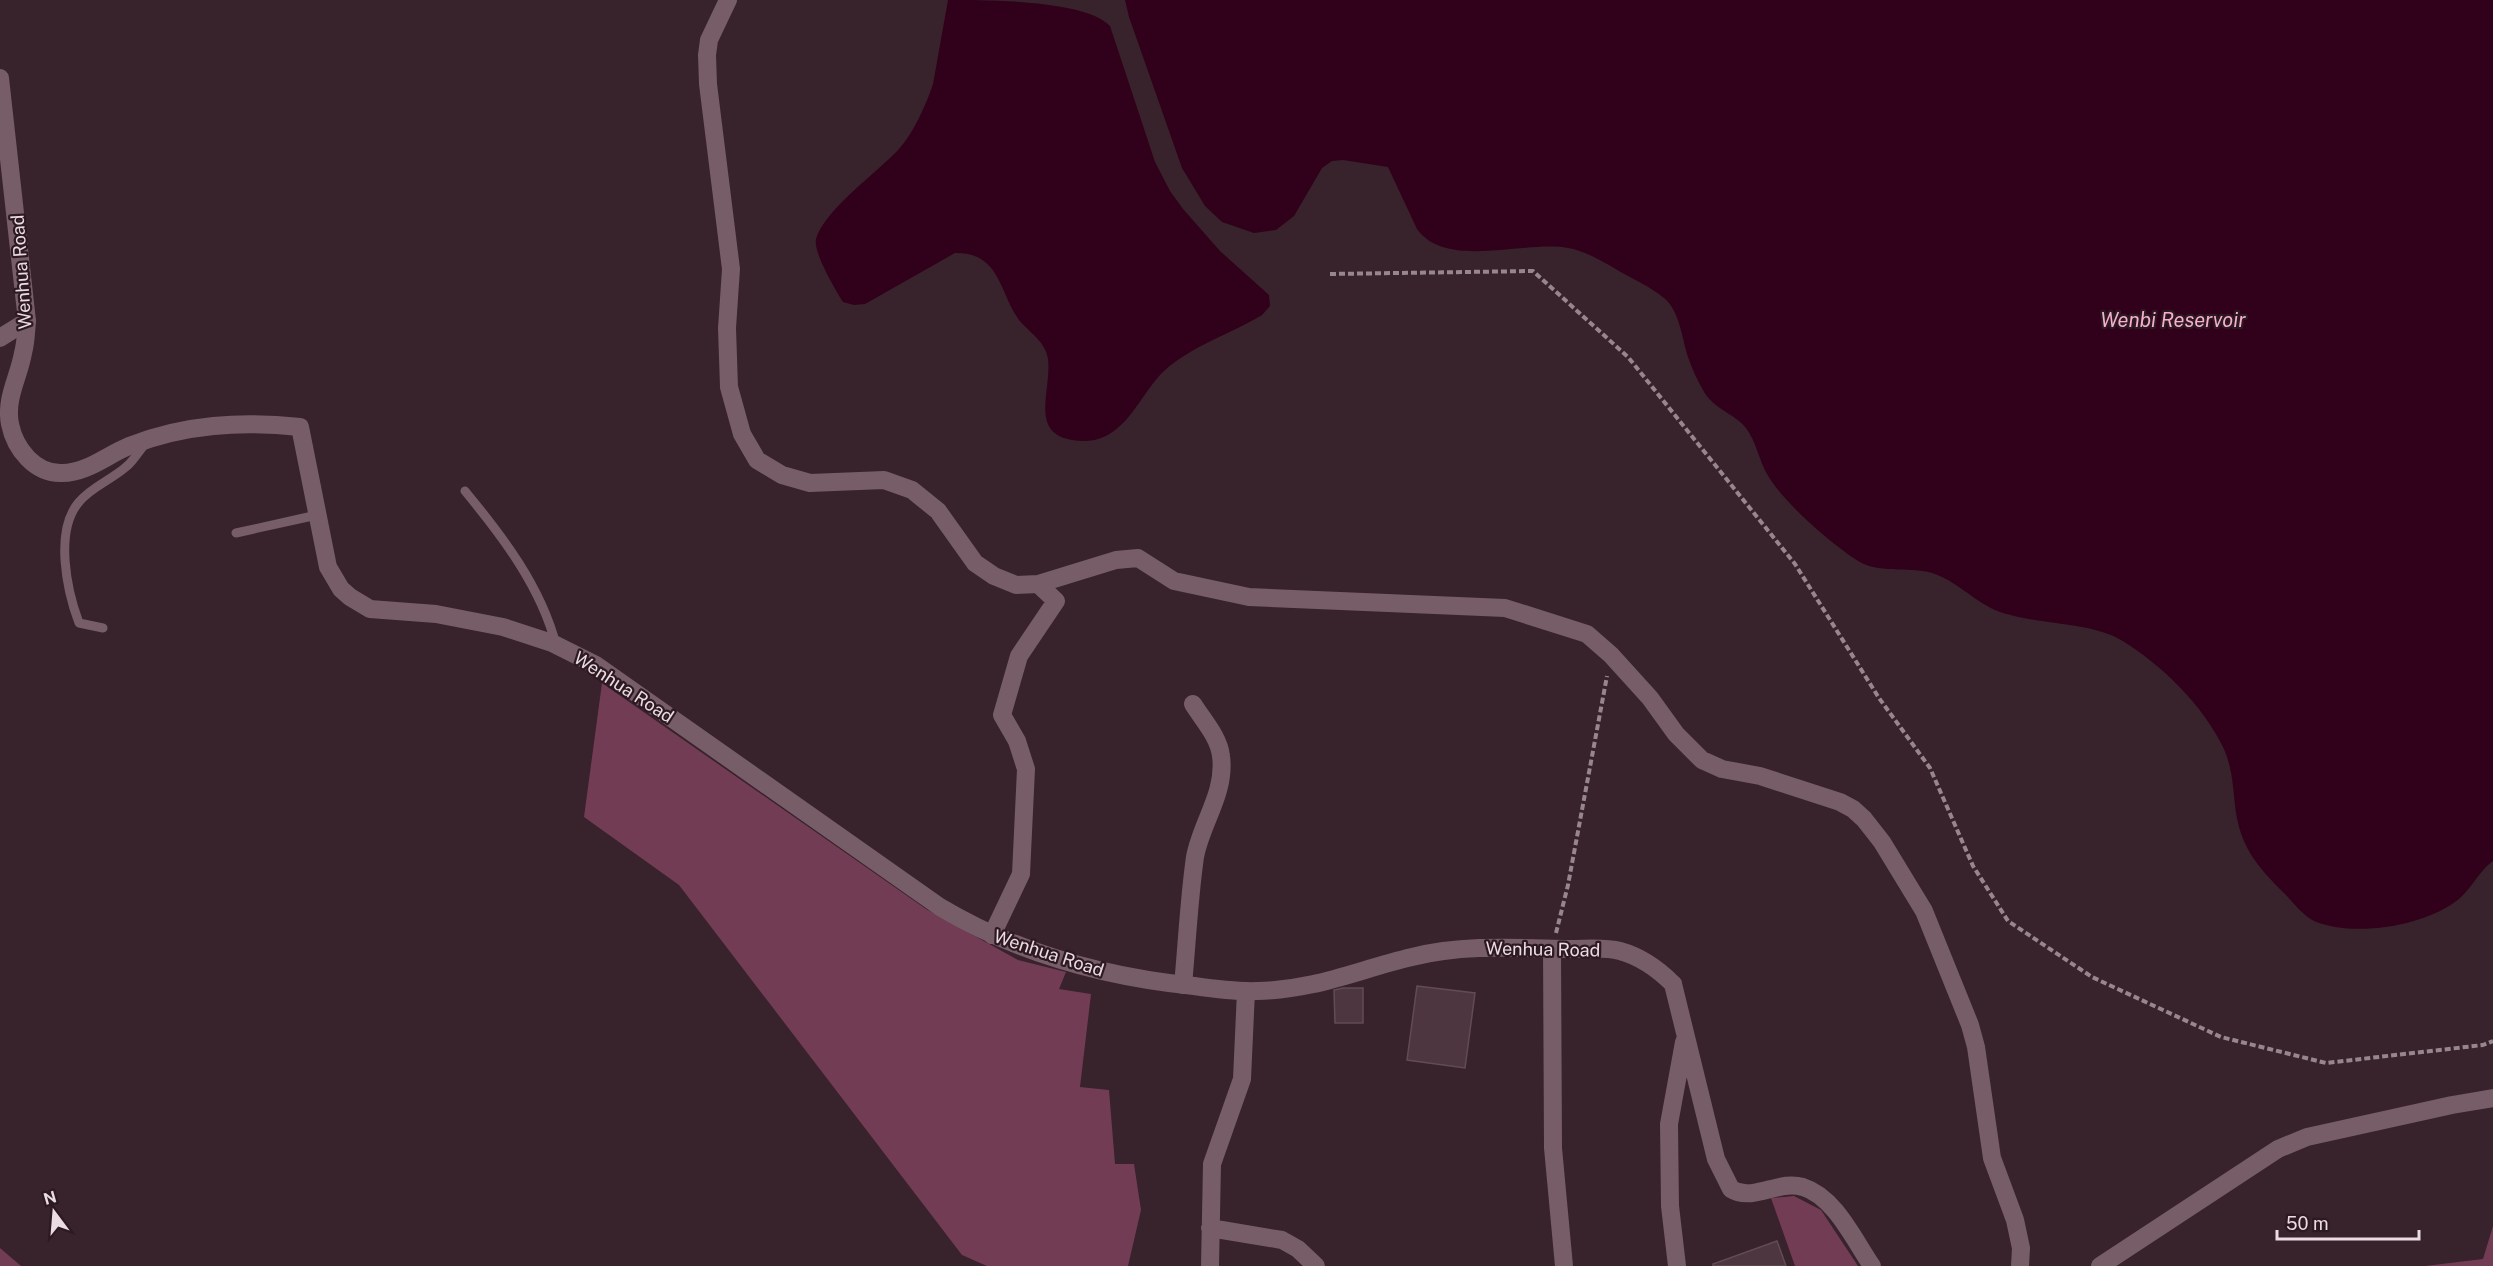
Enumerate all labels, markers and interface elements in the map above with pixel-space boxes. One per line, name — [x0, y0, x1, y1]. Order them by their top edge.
street label: Wenhua Road — [7, 214, 35, 330]
water label: Wenbi Reservoir — [2100, 308, 2246, 332]
street label: Wenhua Road — [570, 647, 678, 727]
street label: Wenhua Road — [991, 925, 1107, 981]
street label: Wenhua Road — [1485, 938, 1601, 960]
north arrow — [24, 1182, 84, 1242]
text: N — [41, 1187, 59, 1209]
scale bar — [2277, 1203, 2420, 1241]
text: 50 m — [2286, 1213, 2329, 1234]

